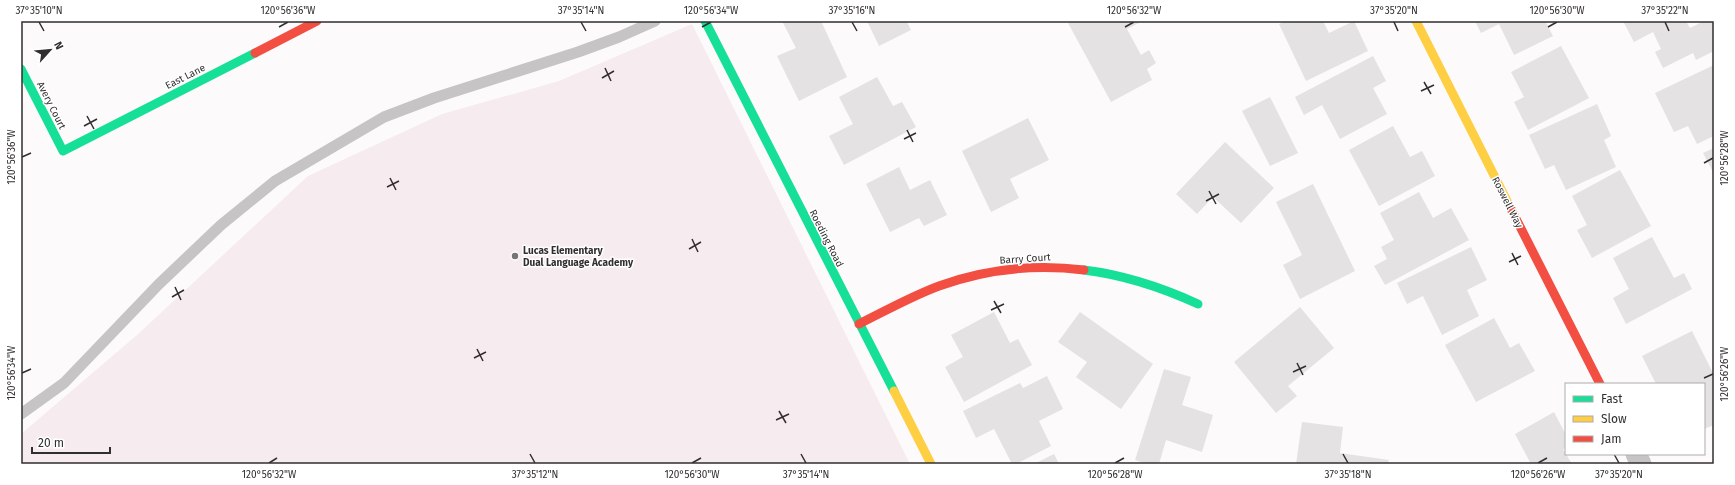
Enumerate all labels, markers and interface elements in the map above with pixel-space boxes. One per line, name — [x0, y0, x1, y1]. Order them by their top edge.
text: 37°35'10"N — [15, 5, 63, 17]
text: 120°56'36"W — [261, 5, 316, 17]
text: 37°35'14"N — [558, 5, 604, 17]
text: 120°56'34"W — [684, 5, 739, 17]
text: 37°35'16"N — [829, 5, 875, 17]
text: 120°56'32"W — [1107, 5, 1162, 17]
text: 37°35'20"N — [1370, 5, 1418, 17]
text: 120°56'30"W — [1529, 5, 1585, 17]
text: 37°35'22"N — [1641, 5, 1689, 17]
north arrow — [30, 30, 70, 70]
text: N — [51, 39, 66, 52]
street label: East Lane — [164, 62, 207, 92]
street label: Avery Court — [34, 80, 68, 132]
text: 120°56'36"W — [6, 129, 18, 184]
text: 120°56'28"W — [1719, 130, 1731, 185]
street label: Roswell Way — [1489, 175, 1525, 230]
street label: Roeding Road — [807, 208, 846, 269]
place label: Lucas Elementary Dual Language Academy — [523, 245, 634, 269]
marker: Lucas Elementary Dual Language Academy — [510, 251, 520, 261]
street label: Barry Court — [999, 251, 1051, 267]
text: 120°56'34"W — [6, 345, 18, 400]
text: 120°56'26"W — [1719, 346, 1731, 401]
legend — [1565, 383, 1705, 455]
text: Fast — [1601, 392, 1623, 406]
text: Slow — [1601, 412, 1627, 426]
scale bar — [32, 429, 110, 455]
text: Jam — [1601, 432, 1621, 446]
text: 20 m — [38, 436, 64, 450]
text: 120°56'32"W — [242, 469, 297, 481]
text: 37°35'12"N — [512, 469, 558, 481]
text: 120°56'30"W — [664, 469, 720, 481]
text: 37°35'14"N — [783, 469, 829, 481]
text: 120°56'28"W — [1088, 469, 1143, 481]
text: 37°35'18"N — [1324, 469, 1372, 481]
text: 120°56'26"W — [1511, 469, 1566, 481]
text: 37°35'20"N — [1595, 469, 1643, 481]

